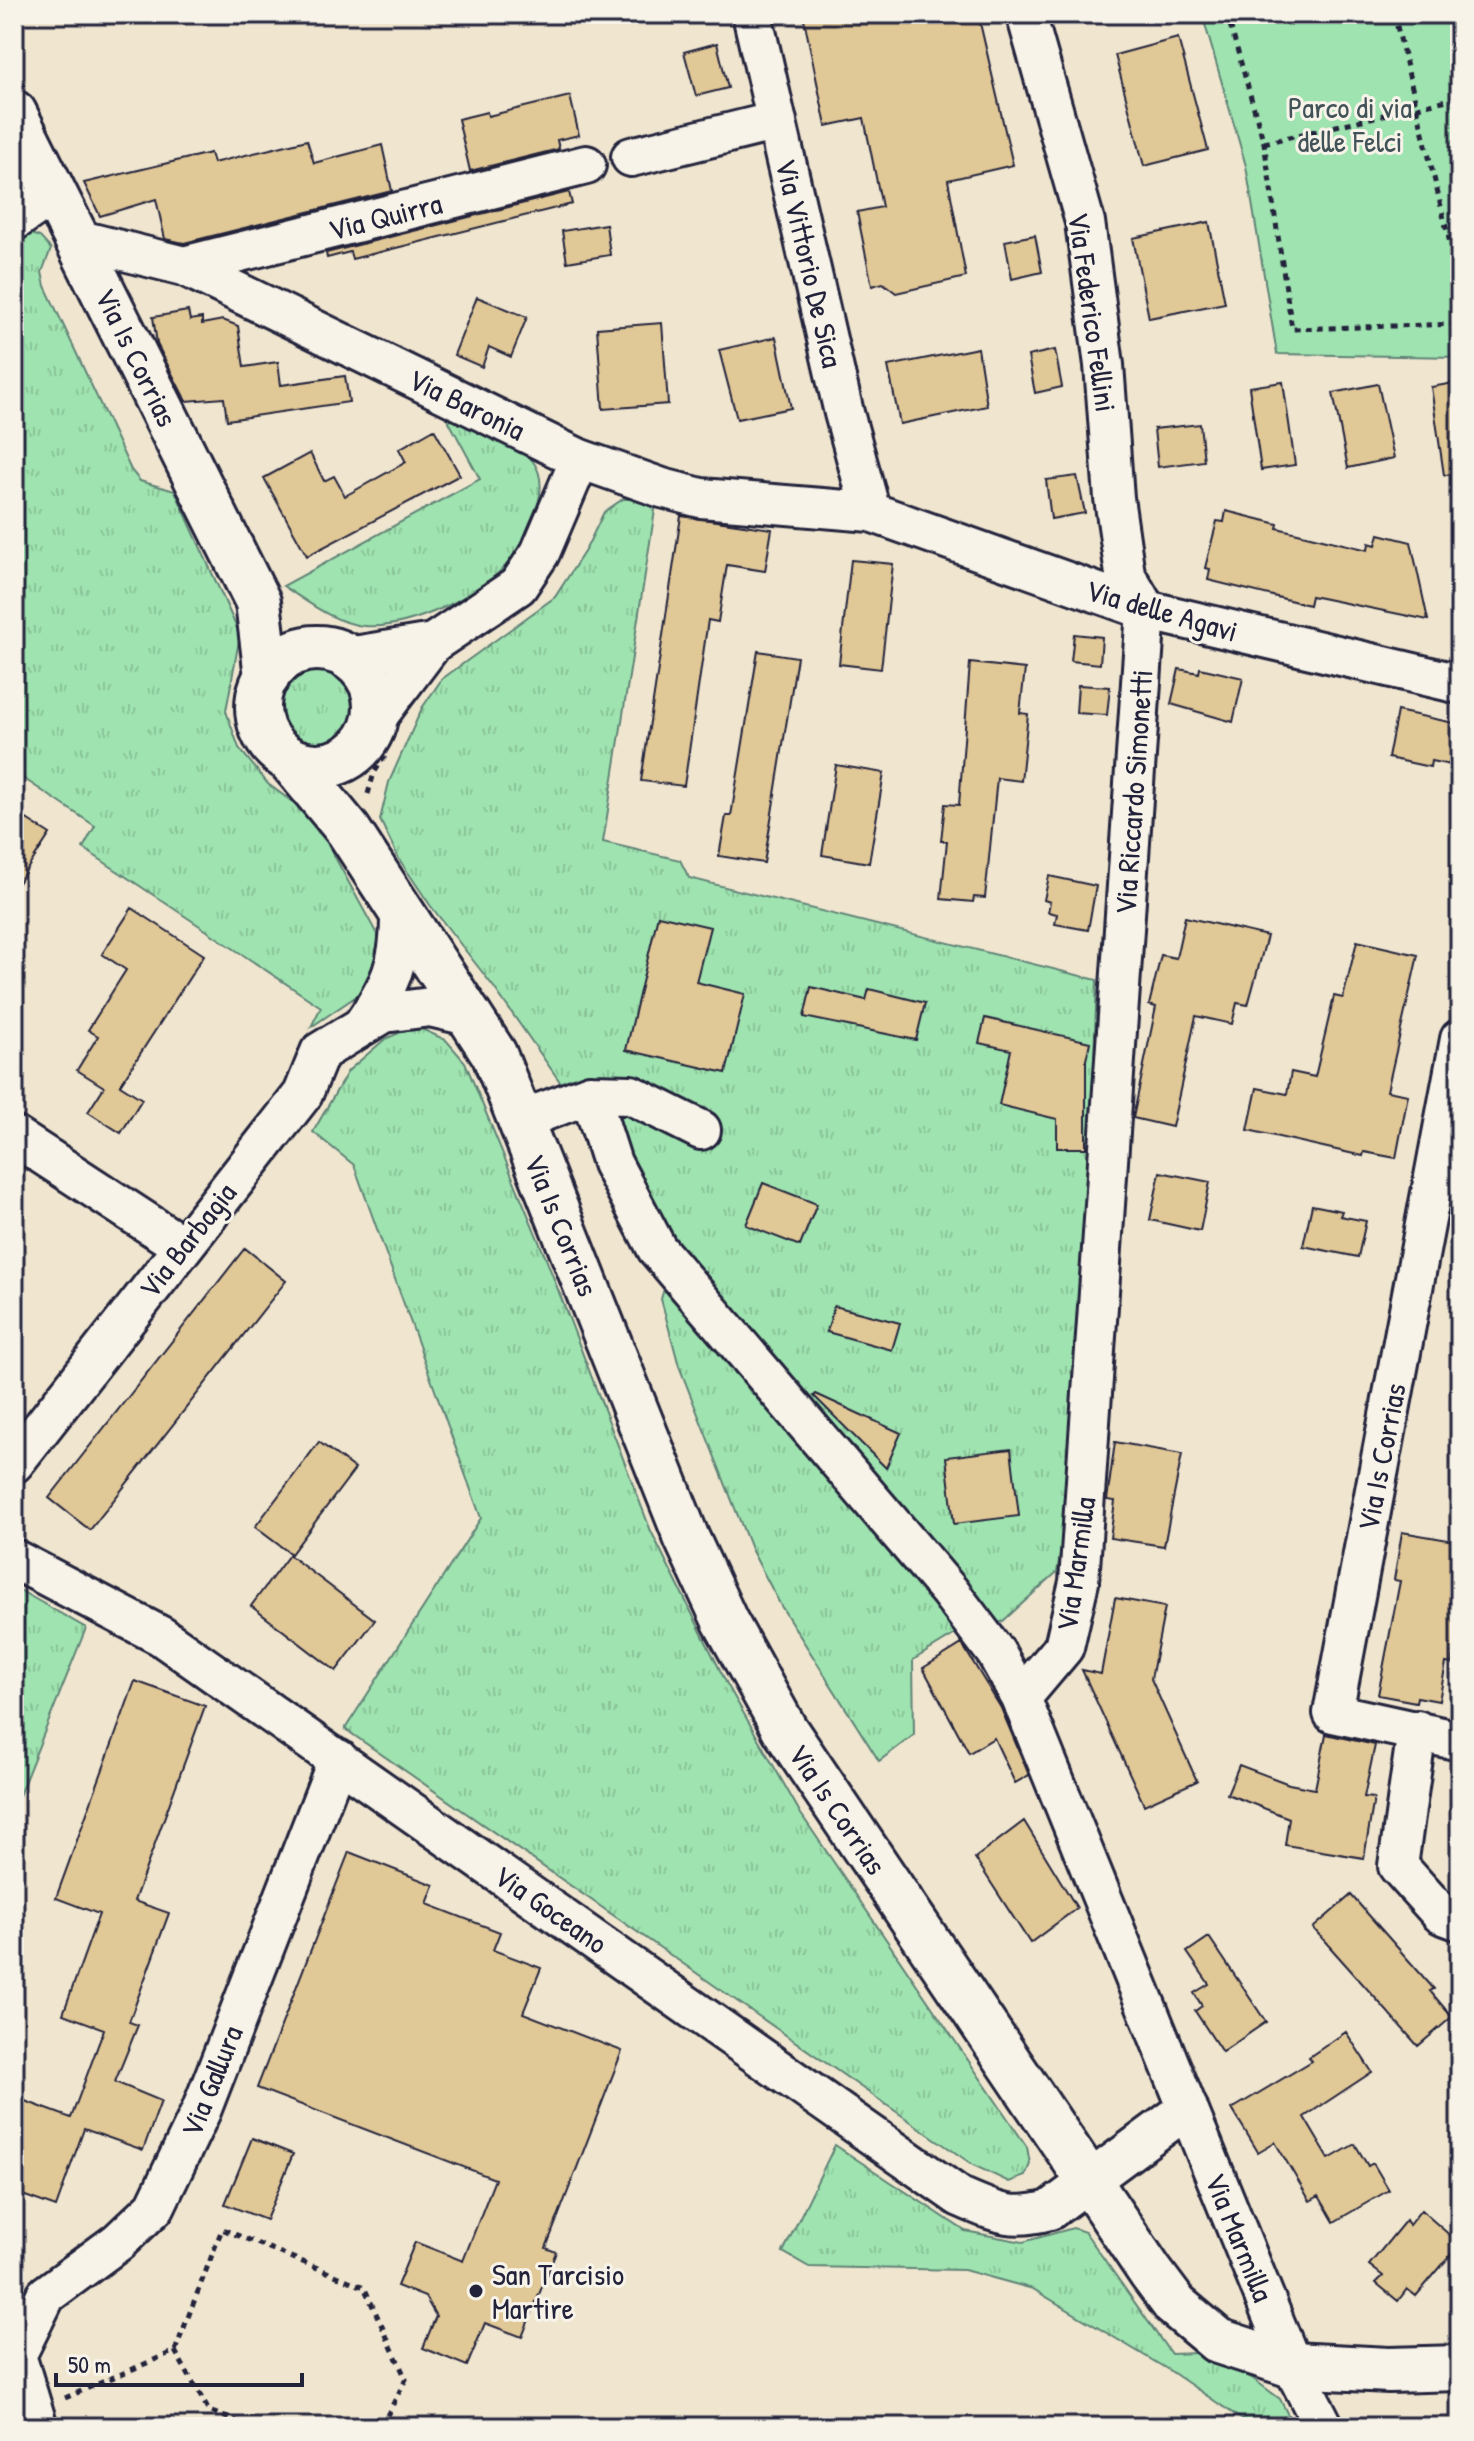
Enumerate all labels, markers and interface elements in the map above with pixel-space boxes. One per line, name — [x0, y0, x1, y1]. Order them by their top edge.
park label: Parco di via delle Felci — [1288, 87, 1412, 161]
street label: Via Vittorio De Sica — [767, 155, 853, 371]
street label: Via Quirra — [324, 183, 446, 249]
street label: Via Federico Fellini — [1059, 210, 1127, 414]
street label: Via Is Corrias — [86, 281, 188, 433]
street label: Via Baronia — [402, 359, 532, 449]
street label: Via delle Agavi — [1081, 569, 1243, 651]
street label: Via Riccardo Simonetti — [1104, 668, 1162, 916]
street label: Via Is Corrias — [515, 1148, 609, 1302]
street label: Via Barbagia — [129, 1174, 245, 1306]
street label: Via Is Corrias — [1347, 1380, 1415, 1534]
street label: Via Marmilla — [1046, 1494, 1104, 1634]
street label: Via Is Corrias — [780, 1736, 896, 1882]
street label: Via Goceano — [486, 1855, 616, 1963]
street label: Via Gallura — [171, 2019, 251, 2143]
street label: Via Marmilla — [1196, 2167, 1284, 2307]
place label: San Tarcisio Martire — [492, 2254, 624, 2328]
marker: San Tarcisio Martire — [467, 2282, 485, 2300]
scale bar — [56, 2337, 302, 2387]
text: 50 m — [68, 2348, 111, 2380]

